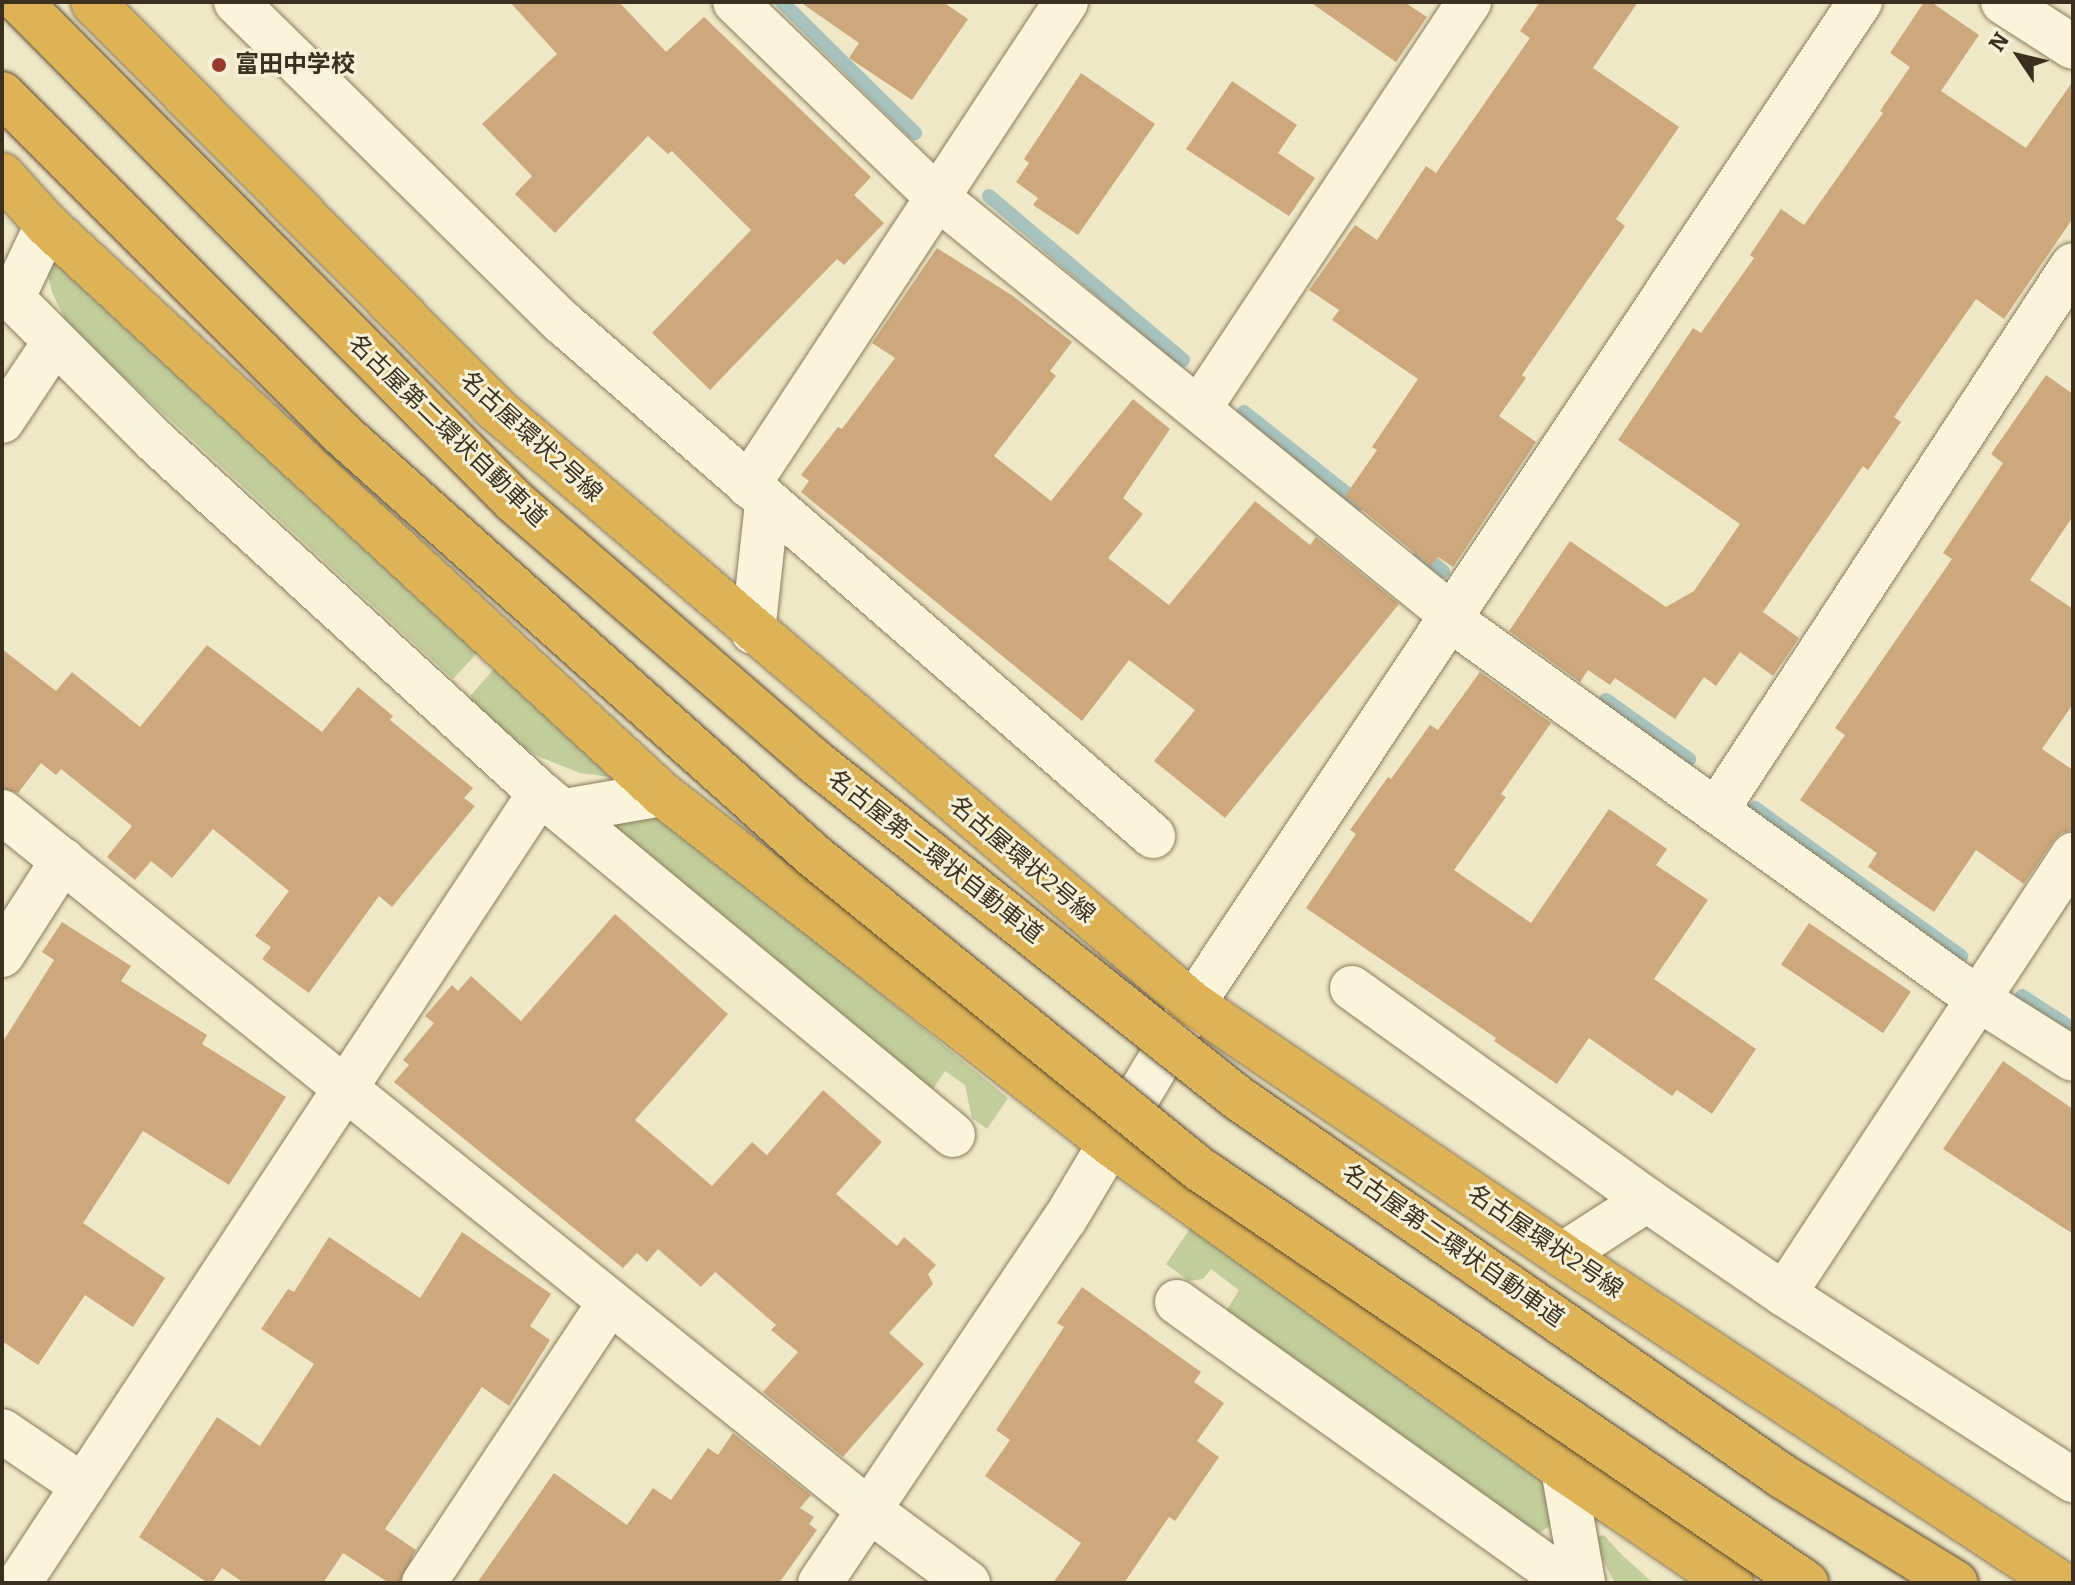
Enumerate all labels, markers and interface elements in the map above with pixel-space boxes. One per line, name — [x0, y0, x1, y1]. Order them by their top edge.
north arrow — [1979, 16, 2059, 96]
text: N — [1983, 27, 2015, 57]
place label: 富田中学校 — [235, 51, 355, 79]
marker: 富田中学校 — [210, 56, 228, 74]
street label: 名古屋第二環状自動車道 — [342, 329, 552, 533]
street label: 名古屋環状2号線 — [454, 366, 608, 508]
street label: 名古屋第二環状自動車道 — [822, 764, 1048, 950]
street label: 名古屋環状2号線 — [943, 791, 1101, 929]
street label: 名古屋第二環状自動車道 — [1337, 1158, 1569, 1334]
street label: 名古屋環状2号線 — [1462, 1179, 1628, 1305]

